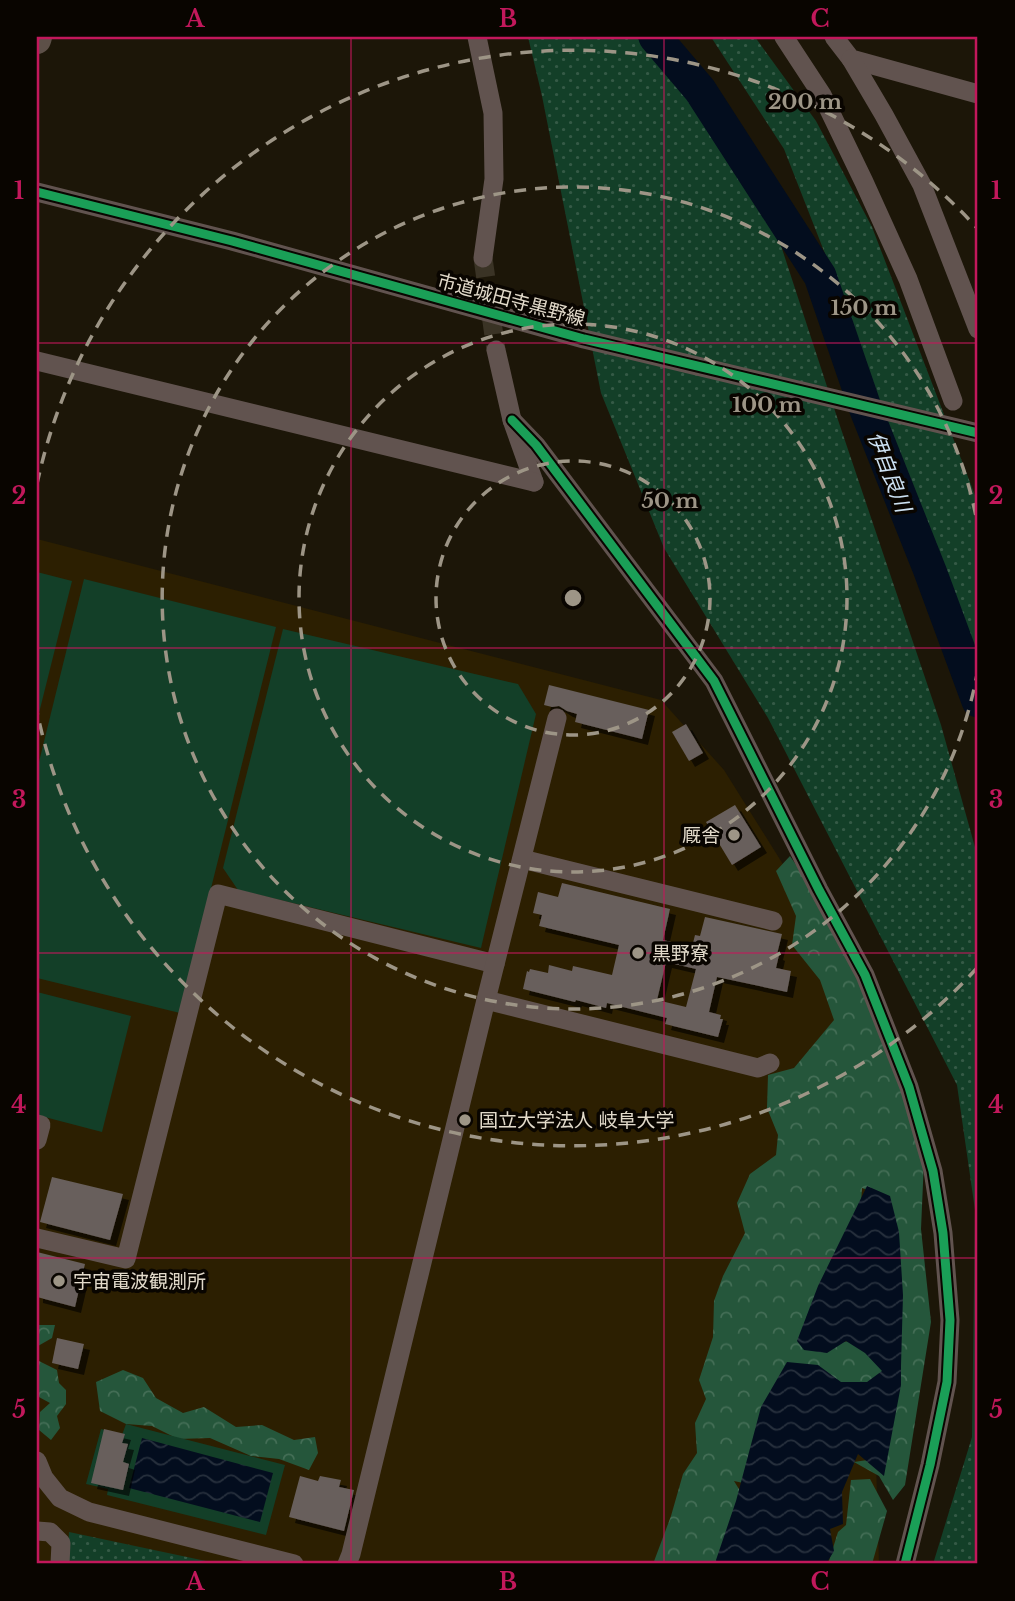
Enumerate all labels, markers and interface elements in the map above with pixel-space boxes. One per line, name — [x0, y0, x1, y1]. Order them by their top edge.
text: A — [185, 5, 206, 33]
text: B — [499, 5, 517, 33]
text: C — [811, 5, 829, 33]
text: 200 m — [768, 89, 842, 115]
text: 1 — [14, 177, 24, 205]
text: 1 — [991, 177, 1001, 205]
street label: 市道城田寺黒野線 — [435, 269, 587, 331]
text: 150 m — [831, 295, 897, 321]
text: 100 m — [732, 392, 802, 418]
water label: 伊自良川 — [862, 428, 917, 518]
text: 2 — [12, 482, 26, 510]
text: 2 — [989, 482, 1003, 510]
text: 50 m — [641, 488, 699, 514]
centre of rings — [561, 586, 585, 610]
text: 3 — [12, 786, 26, 814]
text: 3 — [989, 786, 1003, 814]
place label: 厩舎 — [682, 824, 720, 847]
marker: 厩舎 — [726, 827, 742, 843]
place label: 黒野寮 — [652, 942, 709, 965]
marker: 黒野寮 — [630, 945, 646, 961]
text: 4 — [11, 1091, 27, 1119]
text: 4 — [988, 1091, 1004, 1119]
place label: 国立大学法人 岐阜大学 — [479, 1109, 674, 1132]
marker: 国立大学法人 岐阜大学 — [457, 1112, 473, 1128]
place label: 宇宙電波観測所 — [73, 1270, 206, 1293]
marker: 宇宙電波観測所 — [51, 1273, 67, 1289]
text: 5 — [12, 1396, 26, 1424]
text: 5 — [989, 1396, 1003, 1424]
text: A — [185, 1568, 206, 1596]
text: B — [499, 1568, 517, 1596]
text: C — [811, 1568, 829, 1596]

